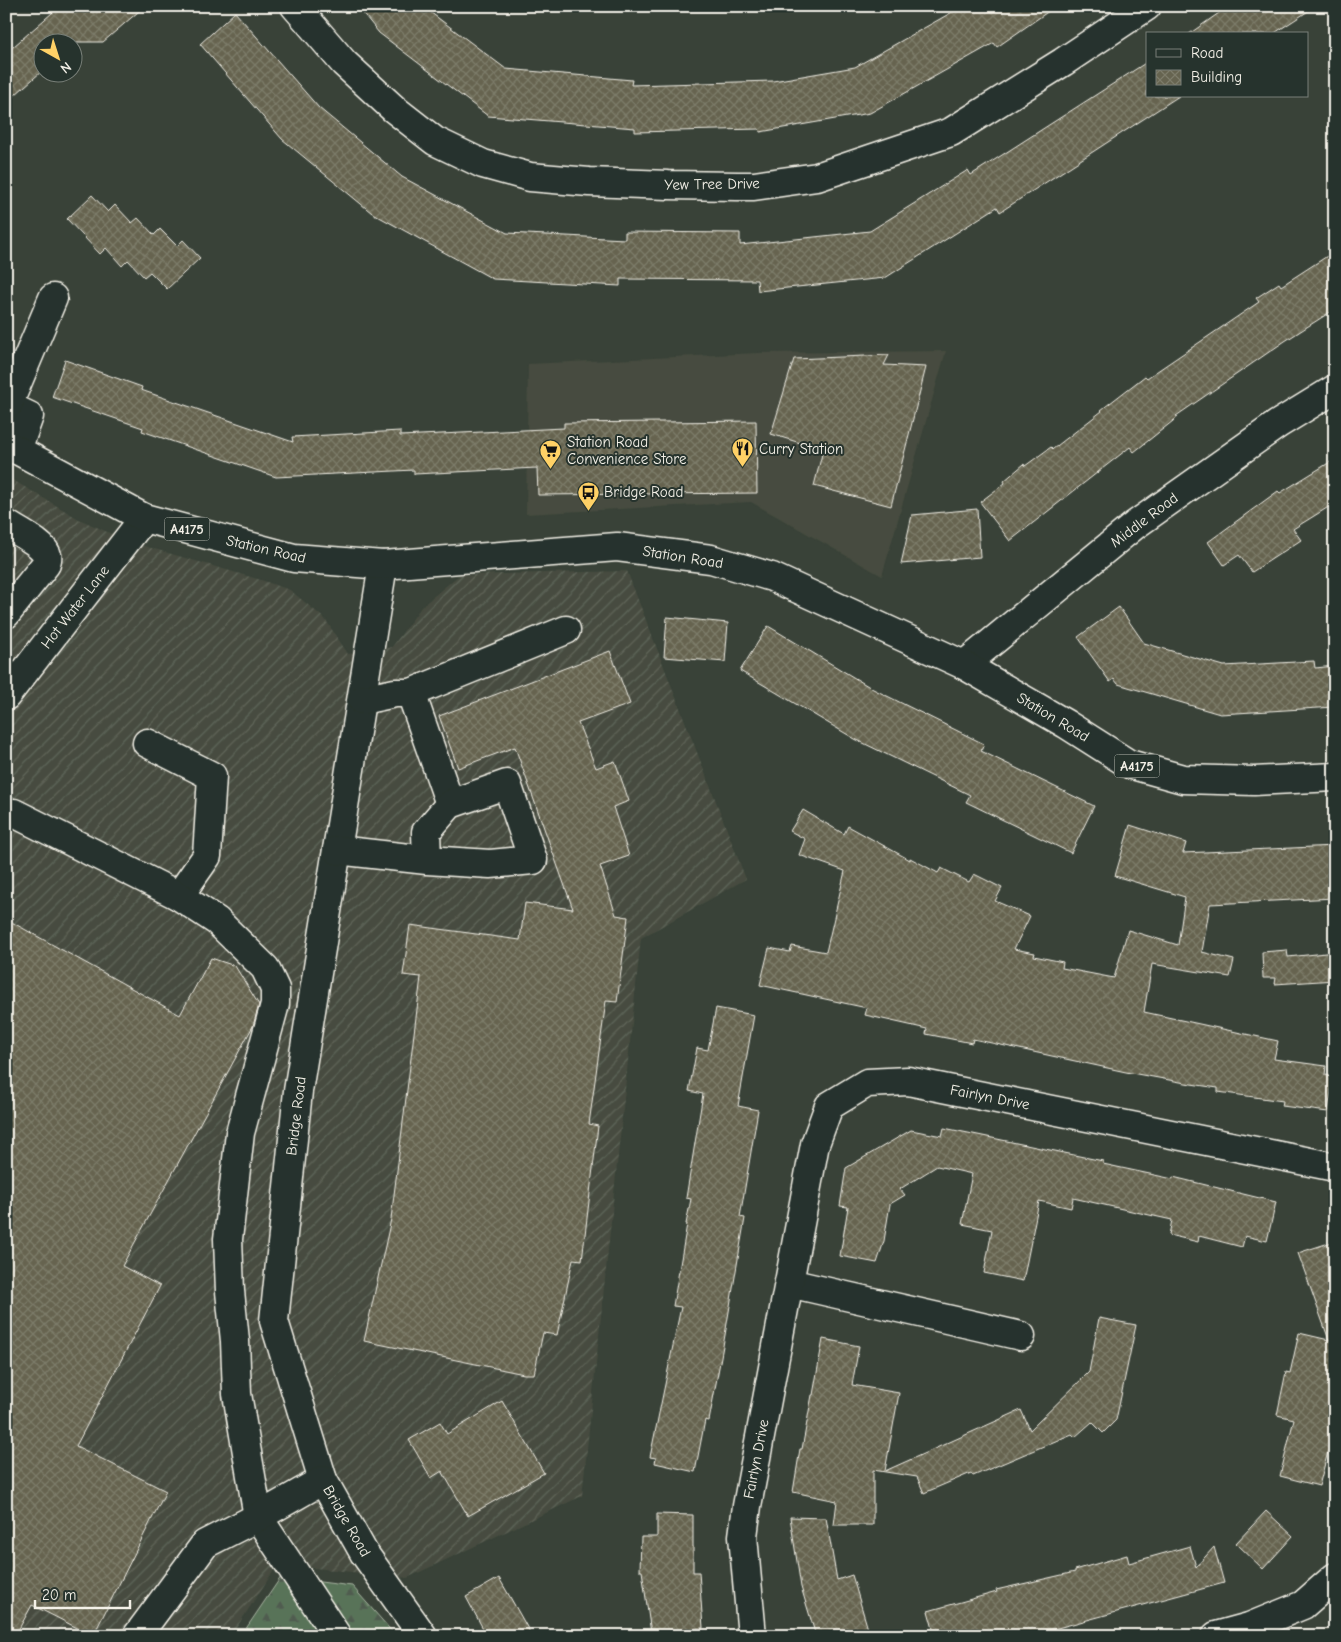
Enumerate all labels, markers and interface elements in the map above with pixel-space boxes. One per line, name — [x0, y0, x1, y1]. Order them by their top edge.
north arrow — [32, 32, 82, 82]
legend — [1146, 32, 1308, 98]
text: Road — [1191, 44, 1223, 62]
text: N — [57, 58, 75, 77]
text: Building — [1191, 68, 1242, 86]
street label: Yew Tree Drive — [664, 174, 760, 194]
place label: Station Road Convenience Store — [567, 433, 687, 468]
restaurant icon: Curry Station — [731, 437, 755, 468]
supermarket icon: Station Road Convenience Store — [539, 439, 563, 470]
place label: Curry Station — [759, 440, 843, 458]
bus stop icon: Bridge Road — [576, 480, 600, 511]
place label: Bridge Road — [604, 483, 683, 501]
street label: Middle Road — [1107, 489, 1181, 551]
road number: A4175 — [164, 518, 210, 540]
street label: Station Road — [224, 531, 308, 567]
street label: Station Road — [641, 542, 725, 572]
street label: Hot Water Lane — [37, 561, 113, 652]
street label: Station Road — [1014, 688, 1092, 746]
road number: A4175 — [1114, 754, 1160, 778]
street label: Bridge Road — [282, 1075, 310, 1157]
street label: Fairlyn Drive — [949, 1080, 1032, 1114]
street label: Fairlyn Drive — [739, 1417, 773, 1500]
street label: Bridge Road — [319, 1482, 375, 1560]
scale bar — [35, 1577, 130, 1609]
text: 20 m — [42, 1586, 76, 1604]

